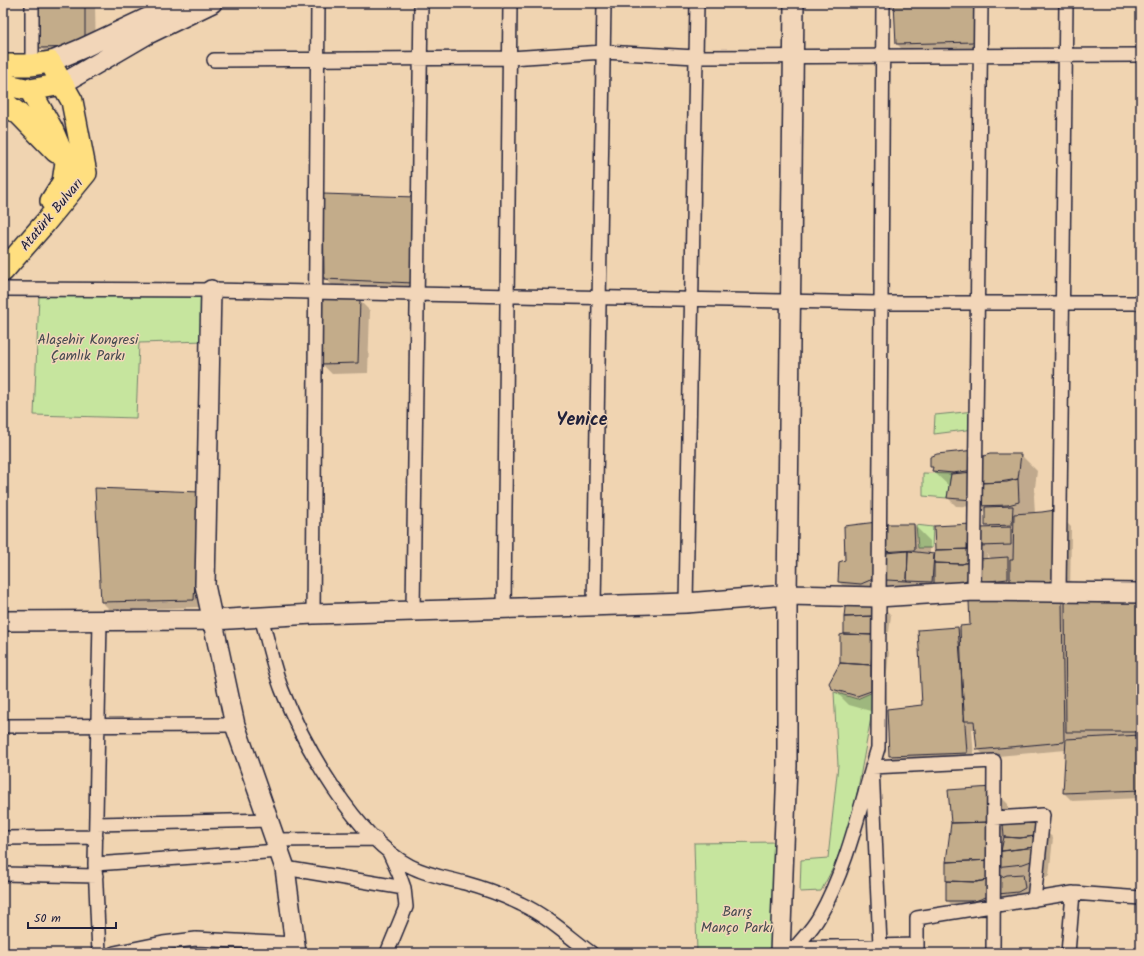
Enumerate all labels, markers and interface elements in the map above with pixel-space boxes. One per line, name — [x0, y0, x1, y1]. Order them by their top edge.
street label: Atatürk Bulvarı — [15, 173, 89, 256]
park label: Alaşehir Kongresi Çamlık Parkı — [38, 329, 139, 367]
district label: Yenice — [556, 406, 608, 435]
park label: Barış Manço Parkı — [701, 901, 774, 939]
scale bar — [28, 904, 116, 930]
text: 50 m — [34, 909, 61, 928]

